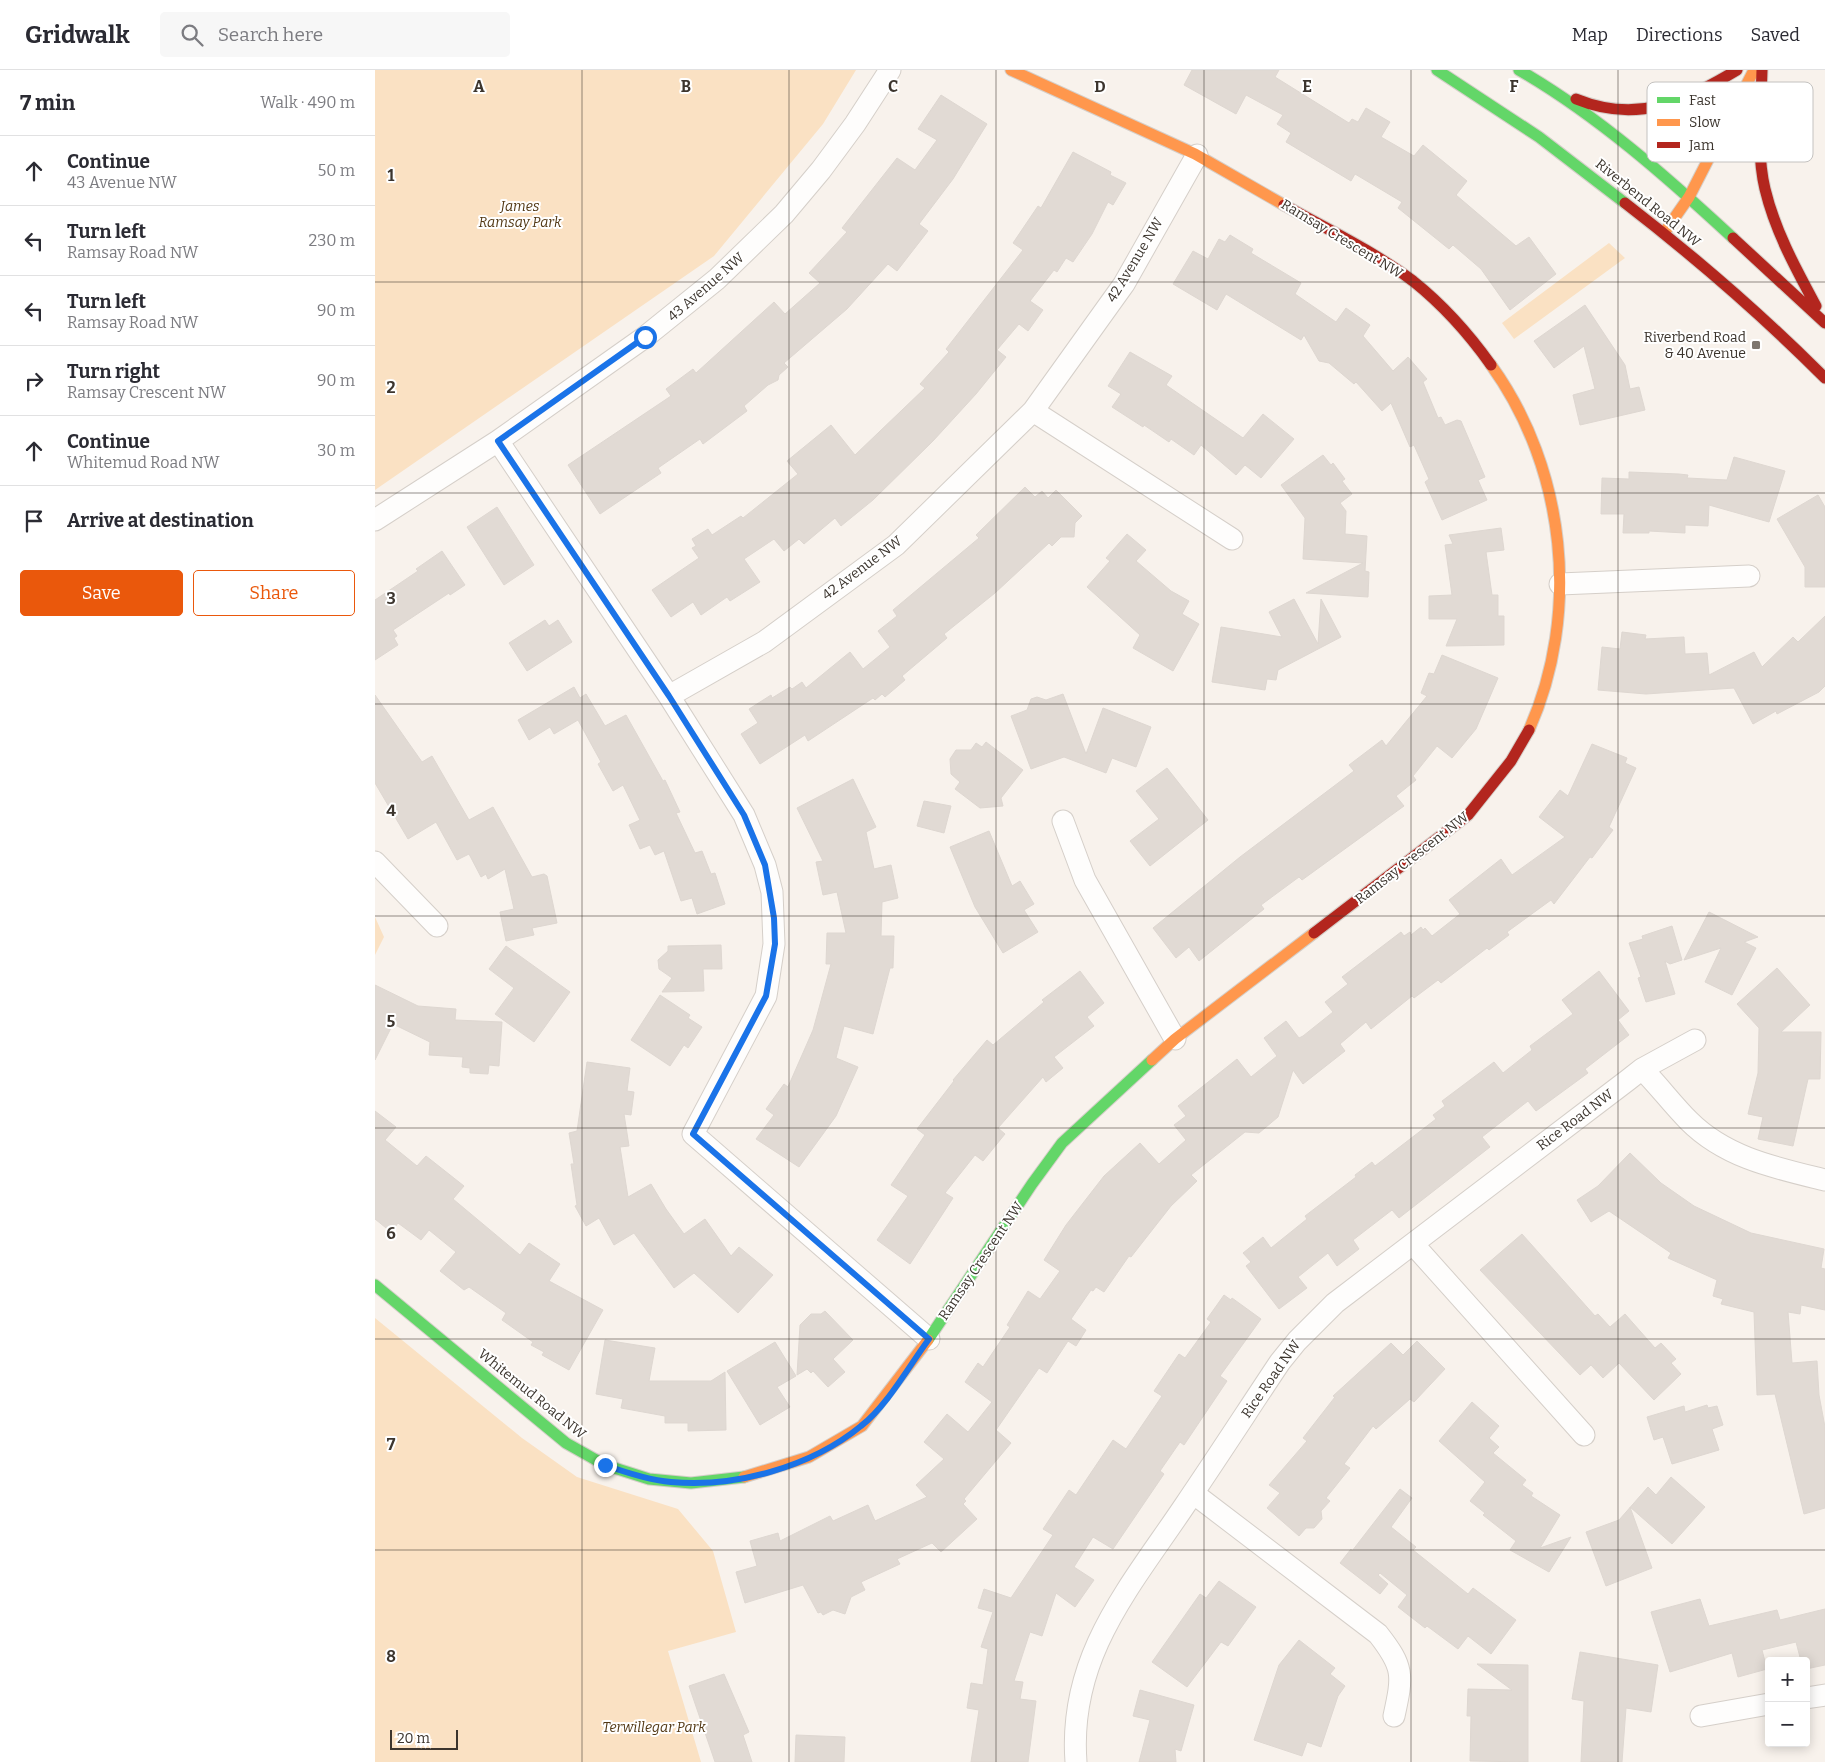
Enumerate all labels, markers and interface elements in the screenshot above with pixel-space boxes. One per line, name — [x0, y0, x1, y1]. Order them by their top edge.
search box — [160, 12, 510, 57]
text: Gridwalk — [25, 21, 130, 49]
icon: search — [178, 21, 206, 49]
text: Search here — [218, 23, 323, 46]
text: Map — [1572, 24, 1608, 46]
text: Directions — [1636, 24, 1723, 46]
text: Saved — [1751, 24, 1800, 46]
text: A — [473, 77, 485, 96]
text: B — [681, 77, 691, 96]
text: C — [888, 77, 898, 96]
text: D — [1094, 77, 1106, 96]
text: E — [1302, 77, 1312, 96]
text: F — [1510, 77, 1519, 96]
legend — [1647, 82, 1813, 162]
text: 7 min — [20, 90, 75, 116]
text: Fast — [1689, 92, 1716, 109]
text: Walk · 490 m — [260, 93, 355, 112]
text: Slow — [1689, 114, 1721, 131]
text: Jam — [1688, 137, 1715, 154]
text: Continue — [67, 150, 150, 173]
street label: Riverbend Road NW — [1592, 155, 1704, 251]
icon: ahead — [20, 157, 48, 185]
text: 50 m — [318, 161, 355, 180]
text: 1 — [388, 166, 395, 185]
text: 43 Avenue NW — [67, 173, 177, 192]
street label: Ramsay Crescent NW — [1278, 196, 1407, 283]
park label: James Ramsay Park — [478, 198, 562, 231]
street label: 42 Avenue NW — [1103, 214, 1167, 305]
text: Turn left — [67, 220, 146, 243]
icon: left — [20, 227, 48, 255]
text: 230 m — [308, 231, 355, 250]
text: Ramsay Road NW — [67, 243, 198, 262]
street label: 43 Avenue NW — [664, 249, 748, 325]
text: Turn left — [67, 290, 146, 313]
icon: left — [20, 297, 48, 325]
text: 90 m — [317, 301, 355, 320]
text: Ramsay Road NW — [67, 313, 198, 332]
route start — [634, 326, 657, 349]
place label: Riverbend Road & 40 Avenue — [1644, 329, 1746, 362]
marker: Riverbend Road & 40 Avenue — [1750, 339, 1762, 351]
text: Turn right — [67, 360, 160, 383]
icon: right — [20, 367, 48, 395]
text: 90 m — [317, 371, 355, 390]
text: 2 — [386, 378, 396, 397]
text: Ramsay Crescent NW — [67, 383, 226, 402]
text: Continue — [67, 430, 150, 453]
icon: ahead — [20, 437, 48, 465]
text: 30 m — [317, 441, 355, 460]
text: Whitemud Road NW — [67, 453, 220, 472]
icon: arrive — [20, 507, 48, 535]
text: Arrive at destination — [67, 509, 254, 532]
street label: 42 Avenue NW — [819, 532, 906, 604]
button: Save — [20, 570, 183, 616]
button: Share — [193, 570, 355, 616]
text: 3 — [386, 589, 396, 608]
text: 4 — [386, 801, 396, 820]
street label: Ramsay Crescent NW — [1352, 808, 1473, 908]
text: 5 — [387, 1012, 396, 1031]
street label: Rice Road NW — [1533, 1085, 1617, 1154]
street label: Ramsay Crescent NW — [935, 1198, 1027, 1324]
text: 6 — [386, 1224, 396, 1243]
street label: Rice Road NW — [1238, 1336, 1305, 1421]
street label: Whitemud Road NW — [475, 1345, 590, 1443]
text: 7 — [387, 1435, 396, 1454]
route end — [594, 1454, 617, 1477]
text: 8 — [386, 1647, 396, 1666]
map controls — [1765, 1657, 1810, 1747]
button: + — [1765, 1657, 1810, 1702]
button: − — [1765, 1702, 1810, 1747]
park label: Terwillegar Park — [602, 1719, 706, 1736]
scale bar — [390, 1727, 457, 1750]
text: 20 m — [397, 1730, 430, 1747]

